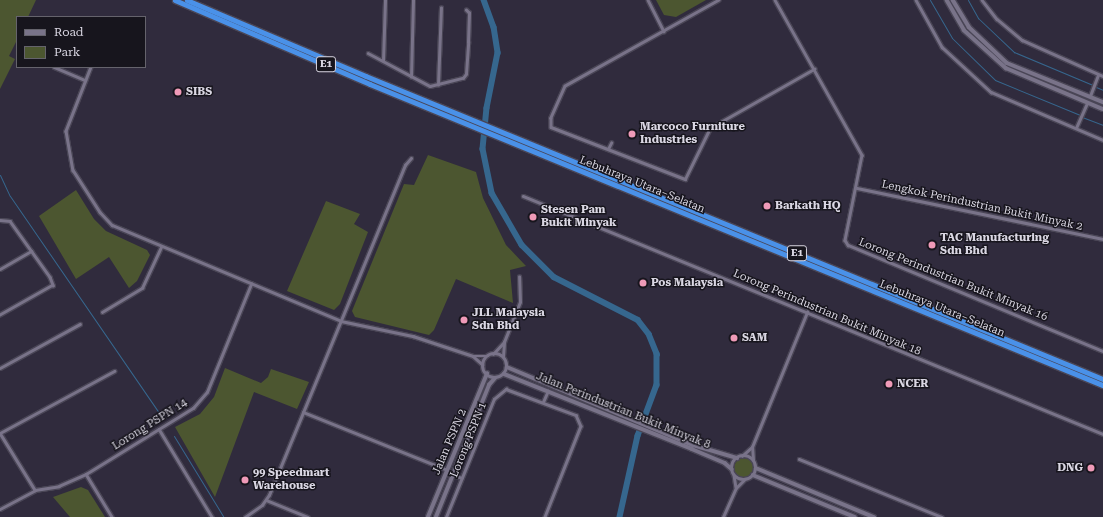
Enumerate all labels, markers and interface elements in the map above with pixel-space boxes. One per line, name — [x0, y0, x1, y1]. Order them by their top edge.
legend — [16, 16, 146, 68]
text: Road — [54, 25, 83, 39]
text: Park — [54, 45, 80, 59]
road number: E1 — [315, 56, 337, 72]
place label: SIBS — [186, 85, 212, 99]
marker: SIBS — [173, 87, 183, 97]
place label: Marcoco Furniture Industries — [640, 121, 745, 147]
marker: Marcoco Furniture Industries — [627, 129, 637, 139]
street label: Lebuhraya Utara–Selatan — [577, 154, 707, 216]
street label: Lengkok Perindustrian Bukit Minyak 2 — [880, 178, 1084, 234]
place label: Barkath HQ — [775, 199, 841, 213]
marker: Barkath HQ — [762, 201, 772, 211]
place label: Stesen Pam Bukit Minyak — [541, 204, 617, 230]
marker: Stesen Pam Bukit Minyak — [528, 212, 538, 222]
place label: TAC Manufacturing Sdn Bhd — [940, 232, 1049, 258]
street label: Lorong Perindustrian Bukit Minyak 16 — [857, 236, 1049, 324]
marker: TAC Manufacturing Sdn Bhd — [927, 240, 937, 250]
road number: E1 — [786, 245, 808, 261]
street label: Lorong Perindustrian Bukit Minyak 18 — [731, 267, 923, 359]
place label: Pos Malaysia — [651, 276, 723, 290]
marker: Pos Malaysia — [638, 278, 648, 288]
street label: Lebuhraya Utara–Selatan — [877, 278, 1007, 340]
place label: JLL Malaysia Sdn Bhd — [472, 307, 545, 333]
marker: JLL Malaysia Sdn Bhd — [459, 315, 469, 325]
place label: SAM — [742, 331, 767, 345]
marker: SAM — [729, 333, 739, 343]
street label: Jalan Perindustrian Bukit Minyak 8 — [534, 370, 712, 452]
place label: NCER — [897, 377, 928, 391]
marker: NCER — [884, 379, 894, 389]
street label: Lorong PSPN 14 — [110, 397, 190, 453]
street label: Lorong PSPN 1 — [448, 401, 490, 479]
street label: Jalan PSPN 2 — [430, 407, 470, 477]
place label: DNG — [1057, 461, 1083, 475]
marker: DNG — [1086, 463, 1096, 473]
place label: 99 Speedmart Warehouse — [253, 467, 329, 493]
marker: 99 Speedmart Warehouse — [240, 475, 250, 485]

